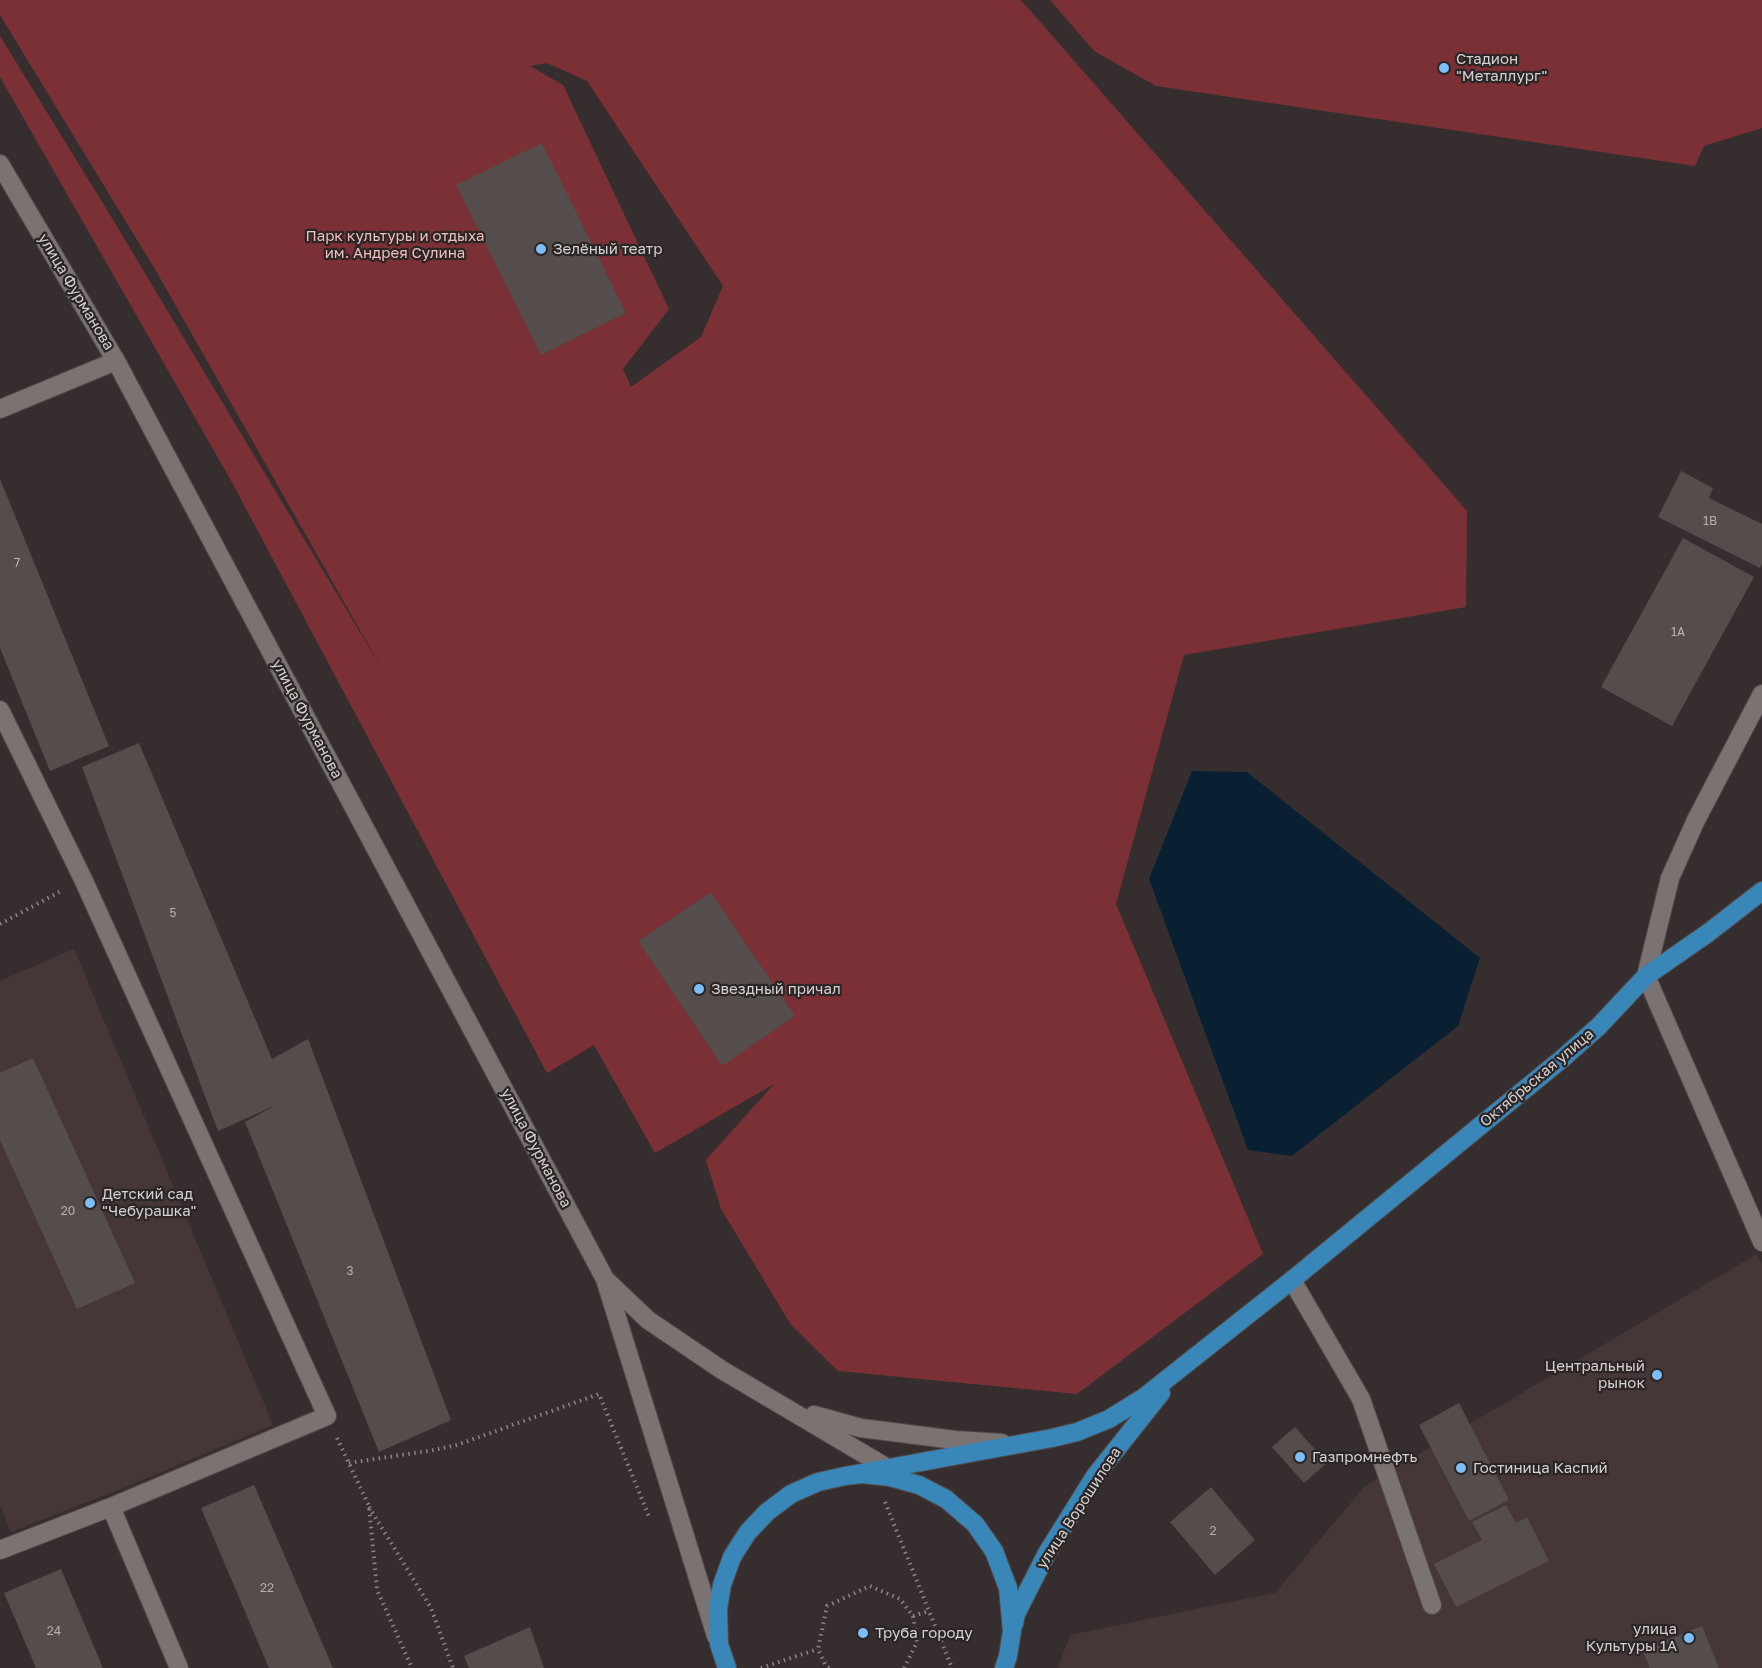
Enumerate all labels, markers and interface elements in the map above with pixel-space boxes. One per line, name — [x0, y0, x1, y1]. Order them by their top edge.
place label: Стадион "Металлург" — [1456, 50, 1547, 85]
marker: Стадион "Металлург" — [1437, 61, 1451, 75]
park label: Парк культуры и отдыха им. Андрея Сулина — [305, 227, 485, 262]
street label: улица Фурманова — [34, 231, 118, 353]
place label: Зелёный театр — [553, 240, 662, 258]
marker: Зелёный театр — [534, 242, 548, 256]
house number: 1В — [1703, 514, 1717, 528]
house number: 7 — [14, 556, 20, 570]
house number: 1А — [1671, 625, 1685, 639]
street label: улица Фурманова — [268, 656, 346, 782]
house number: 5 — [170, 906, 176, 920]
place label: Звездный причал — [711, 980, 841, 998]
marker: Звездный причал — [692, 982, 706, 996]
street label: Октябрьская улица — [1476, 1025, 1598, 1131]
street label: улица Фурманова — [497, 1085, 575, 1211]
place label: Детский сад "Чебурашка" — [102, 1185, 196, 1220]
marker: Детский сад "Чебурашка" — [83, 1196, 97, 1210]
house number: 20 — [61, 1204, 75, 1218]
house number: 3 — [346, 1264, 354, 1278]
place label: Центральный рынок — [1545, 1357, 1645, 1392]
marker: Центральный рынок — [1650, 1368, 1664, 1382]
street label: улица Ворошилова — [1033, 1444, 1125, 1572]
place label: Газпромнефть — [1312, 1448, 1417, 1466]
marker: Газпромнефть — [1293, 1450, 1307, 1464]
place label: Гостиница Каспий — [1473, 1459, 1608, 1477]
marker: Гостиница Каспий — [1454, 1461, 1468, 1475]
house number: 2 — [1210, 1524, 1216, 1538]
house number: 22 — [260, 1581, 274, 1595]
place label: улица Культуры 1А — [1586, 1620, 1677, 1655]
house number: 24 — [47, 1624, 61, 1638]
place label: Труба городу — [875, 1624, 973, 1642]
marker: Труба городу — [856, 1626, 870, 1640]
marker: улица Культуры 1А — [1682, 1631, 1696, 1645]

